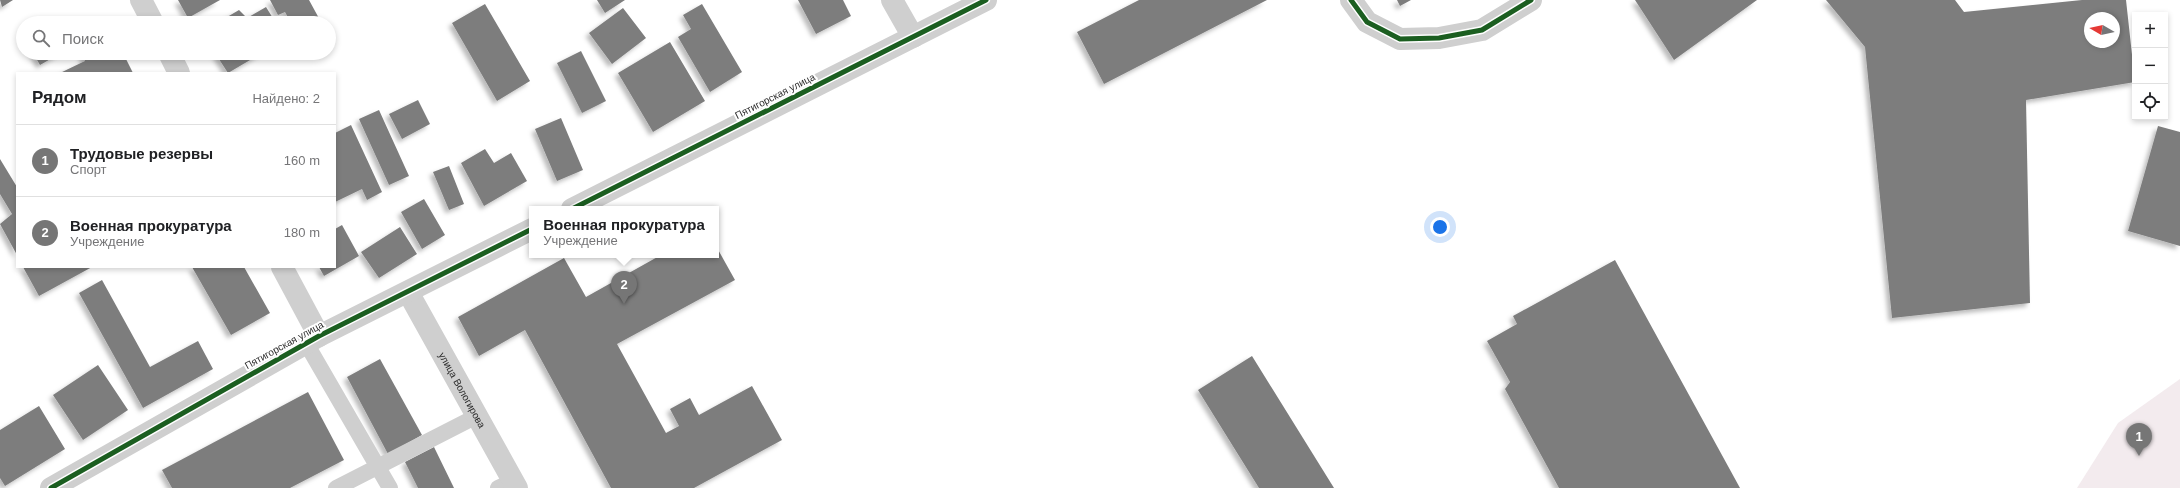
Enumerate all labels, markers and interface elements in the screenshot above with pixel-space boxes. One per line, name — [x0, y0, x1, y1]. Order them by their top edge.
north arrow — [2084, 12, 2120, 48]
map controls — [2132, 12, 2168, 120]
button: + — [2132, 12, 2168, 48]
search box — [16, 16, 336, 60]
icon: search — [30, 27, 52, 49]
text: Поиск — [62, 30, 104, 47]
button: − — [2132, 48, 2168, 84]
street label: Пятигорская улица — [733, 71, 817, 121]
button: locate — [2132, 84, 2168, 120]
text: Рядом — [32, 88, 87, 107]
text: Найдено: 2 — [252, 91, 320, 106]
text: Трудовые резервы — [70, 145, 213, 162]
text: 1 — [41, 153, 49, 168]
text: 160 m — [284, 153, 320, 168]
text: Спорт — [70, 162, 107, 177]
popup — [529, 206, 719, 258]
text: Военная прокуратура — [543, 216, 705, 233]
text: Военная прокуратура — [70, 217, 232, 234]
your location — [1430, 217, 1450, 237]
text: 2 — [41, 225, 49, 240]
text: 180 m — [284, 225, 320, 240]
text: Учреждение — [543, 233, 618, 248]
text: Учреждение — [70, 234, 145, 249]
pin: 2 — [611, 271, 637, 304]
street label: Пятигорская улица — [243, 319, 326, 371]
street label: улица Вологирова — [437, 350, 488, 430]
pin: 1 — [2126, 423, 2152, 456]

